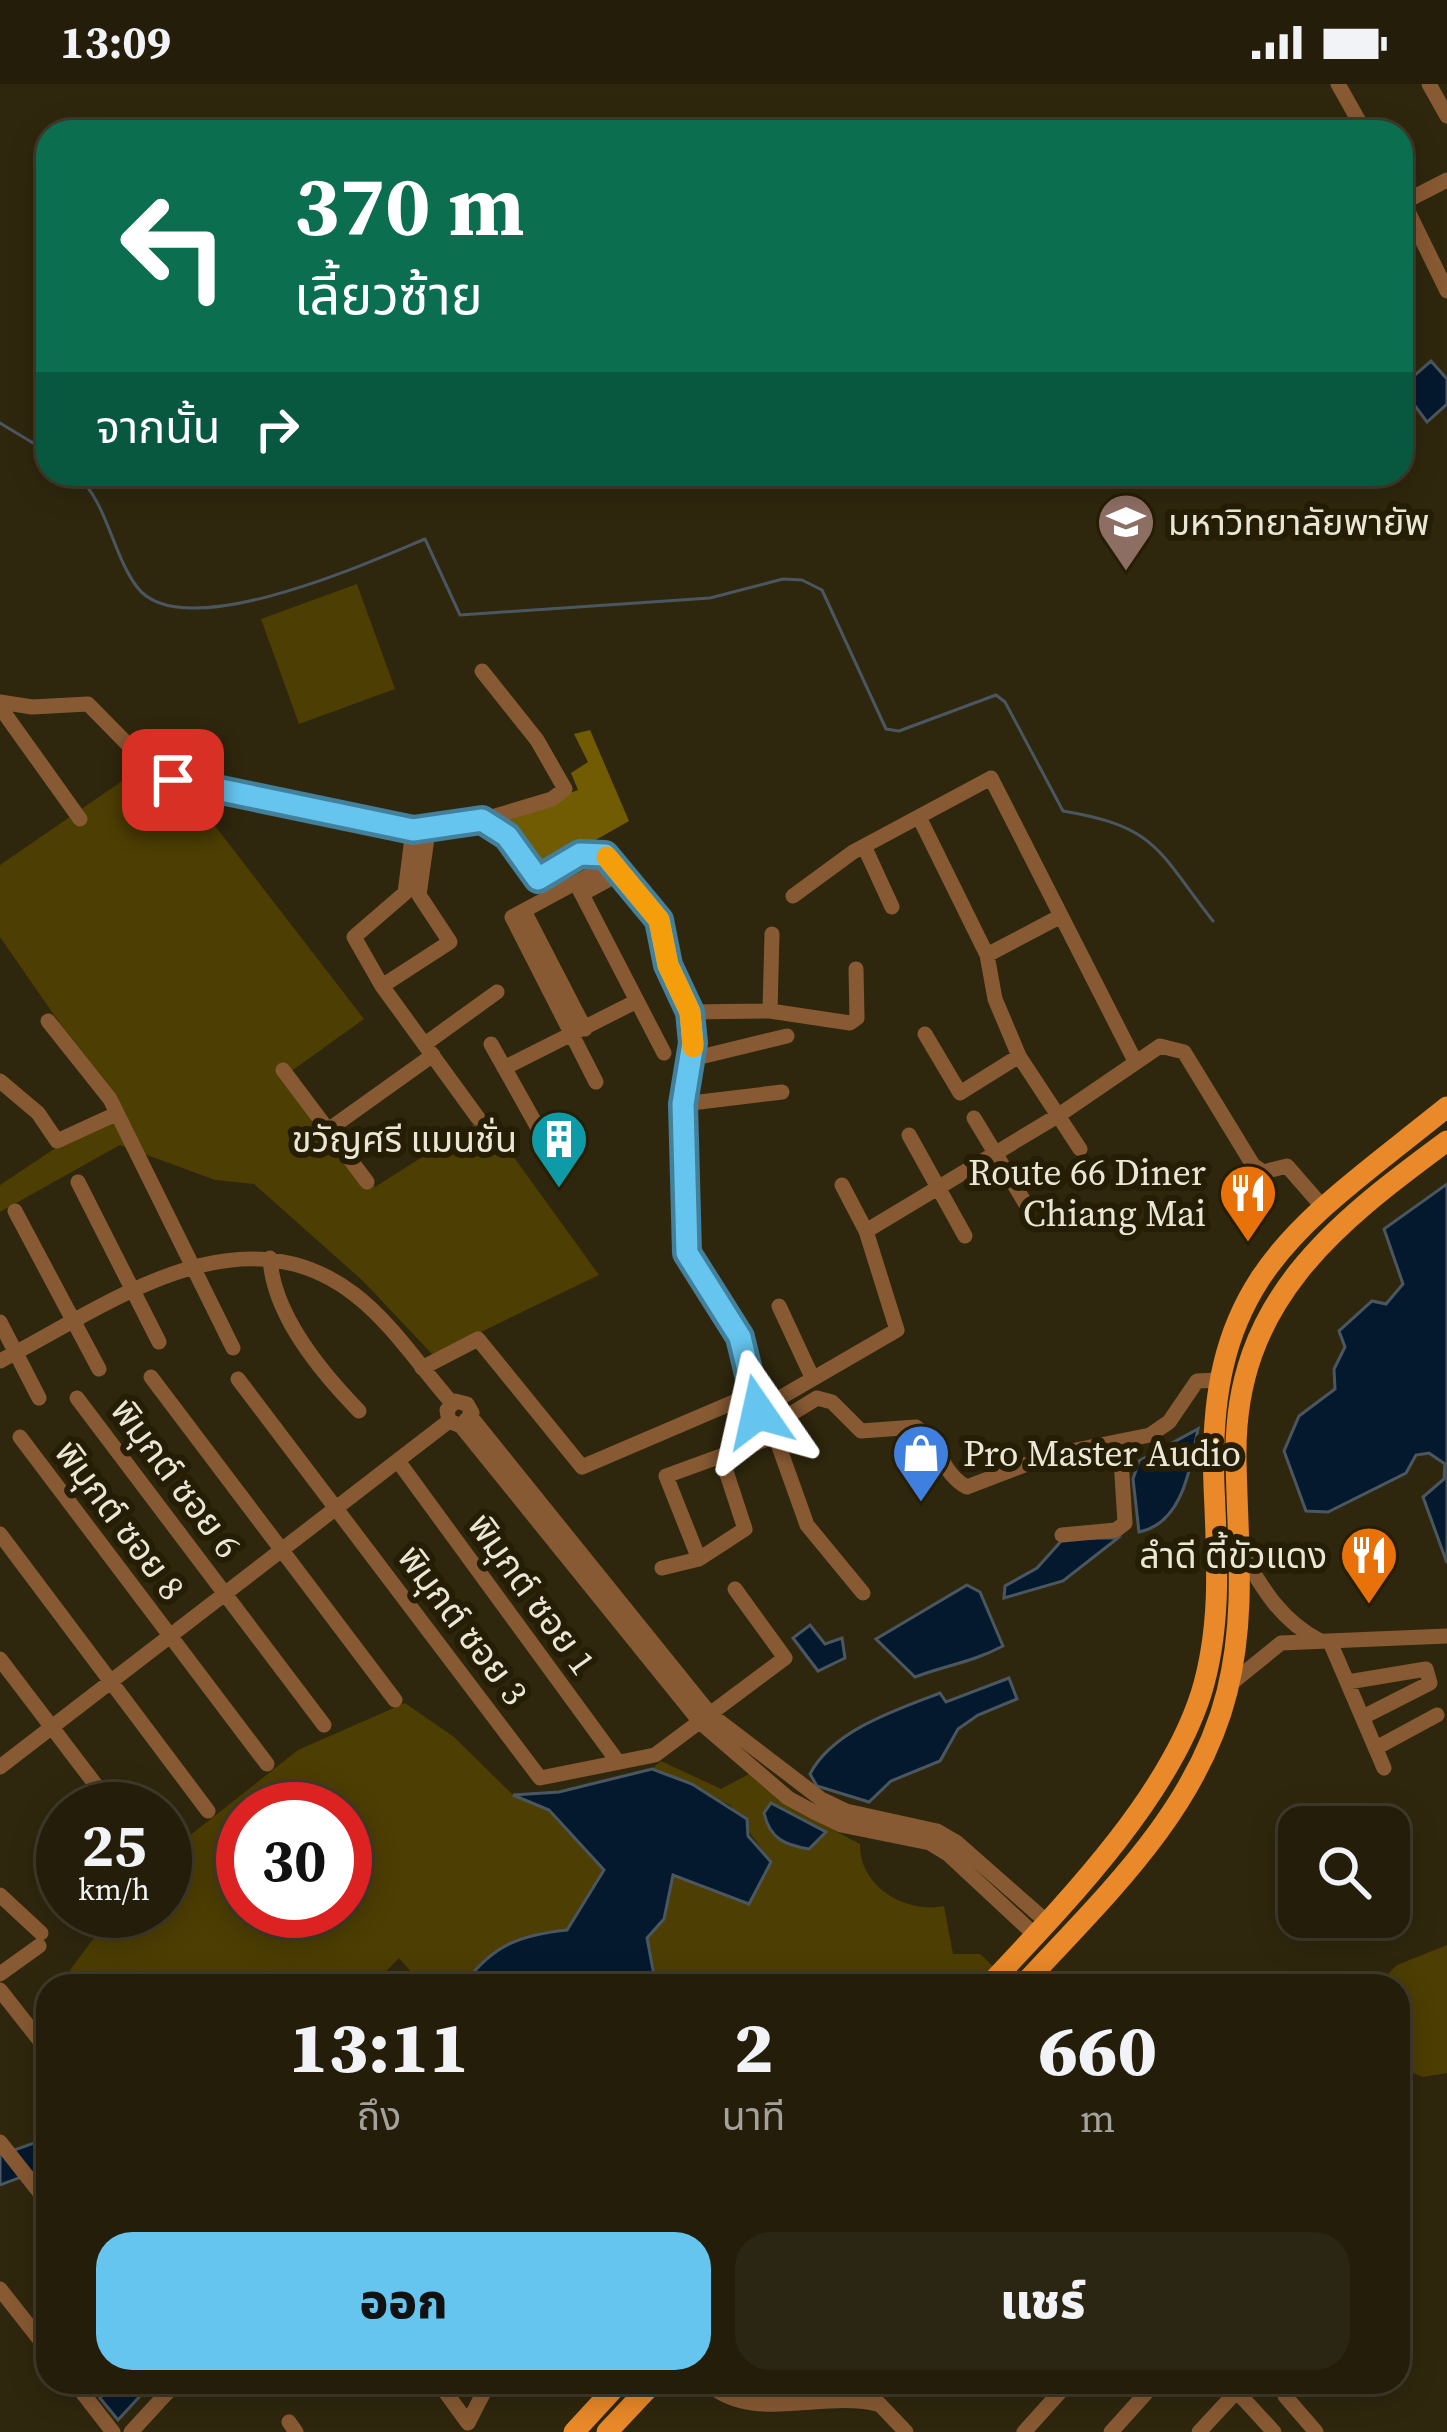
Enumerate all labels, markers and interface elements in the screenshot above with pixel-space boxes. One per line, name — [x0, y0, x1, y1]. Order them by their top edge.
text: 13:09 — [60, 11, 171, 73]
text: 370 m — [294, 148, 525, 263]
icon: left — [96, 168, 252, 324]
text: เลี้ยวซ้าย — [294, 258, 483, 332]
text: จากนั้น — [96, 396, 220, 458]
icon: right — [244, 396, 310, 462]
school or university icon: มหาวิทยาลัยพายัพ — [1095, 491, 1157, 573]
place label: มหาวิทยาลัยพายัพ — [1168, 498, 1429, 547]
pin — [122, 729, 224, 831]
icon: arrive — [140, 747, 206, 813]
building icon: ขวัญศรี แมนชั่น — [528, 1108, 590, 1190]
place label: ขวัญศรี แมนชั่น — [292, 1115, 517, 1164]
place label: Route 66 Diner Chiang Mai — [968, 1148, 1206, 1238]
restaurant icon: Route 66 Diner Chiang Mai — [1217, 1162, 1279, 1244]
position arrow — [695, 1349, 821, 1475]
street label: พิมุกต์ ซอย 6 — [100, 1388, 252, 1568]
shop icon: Pro Master Audio — [890, 1422, 952, 1504]
place label: Pro Master Audio — [963, 1429, 1241, 1478]
street label: พิมุกต์ ซอย 8 — [44, 1430, 196, 1610]
street label: พิมุกต์ ซอย 1 — [457, 1503, 607, 1685]
restaurant icon: ลำดี ตี้ขัวแดง — [1338, 1524, 1400, 1606]
place label: ลำดี ตี้ขัวแดง — [1139, 1531, 1327, 1580]
street label: พิมุกต์ ซอย 3 — [387, 1535, 539, 1715]
speed limit sign: 30 — [216, 1782, 372, 1938]
text: 25 — [81, 1804, 147, 1886]
map controls — [1278, 1806, 1410, 1938]
button: search — [1278, 1806, 1410, 1938]
text: km/h — [78, 1869, 150, 1910]
text: 13:11 — [289, 1997, 469, 2096]
text: 2 — [734, 1997, 773, 2096]
text: 660 — [1038, 2000, 1157, 2099]
text: ถึง — [357, 2090, 401, 2143]
text: นาที — [722, 2090, 785, 2143]
text: m — [1080, 2092, 1115, 2145]
button: ออก — [96, 2232, 711, 2370]
button: แชร์ — [735, 2232, 1350, 2370]

